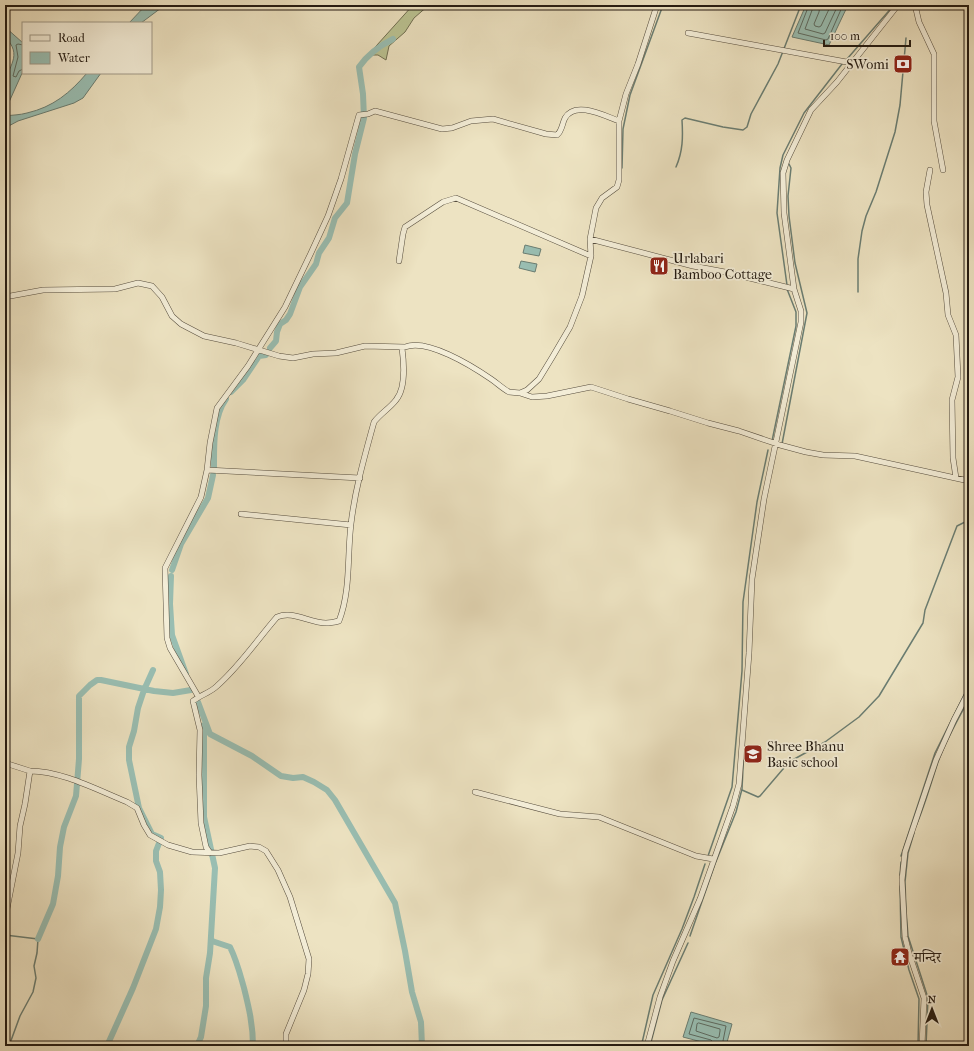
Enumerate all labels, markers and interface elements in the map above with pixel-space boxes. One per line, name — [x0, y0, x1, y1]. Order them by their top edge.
legend — [22, 22, 152, 74]
scale bar — [824, 22, 910, 48]
text: 100 m — [830, 29, 860, 43]
text: Road — [58, 31, 85, 45]
text: Water — [57, 51, 91, 65]
bank icon: SWomi — [892, 53, 914, 75]
place label: SWomi — [846, 56, 889, 73]
place label: Urlabari Bamboo Cottage — [673, 250, 772, 283]
restaurant icon: Urlabari Bamboo Cottage — [648, 255, 670, 277]
place label: Shree Bhanu Basic school — [767, 738, 844, 771]
school or university icon: Shree Bhanu Basic school — [742, 743, 764, 765]
temple icon: मन्दिर — [889, 946, 911, 968]
place label: मन्दिर — [913, 949, 942, 966]
north arrow — [912, 989, 952, 1029]
text: N — [928, 993, 937, 1006]

